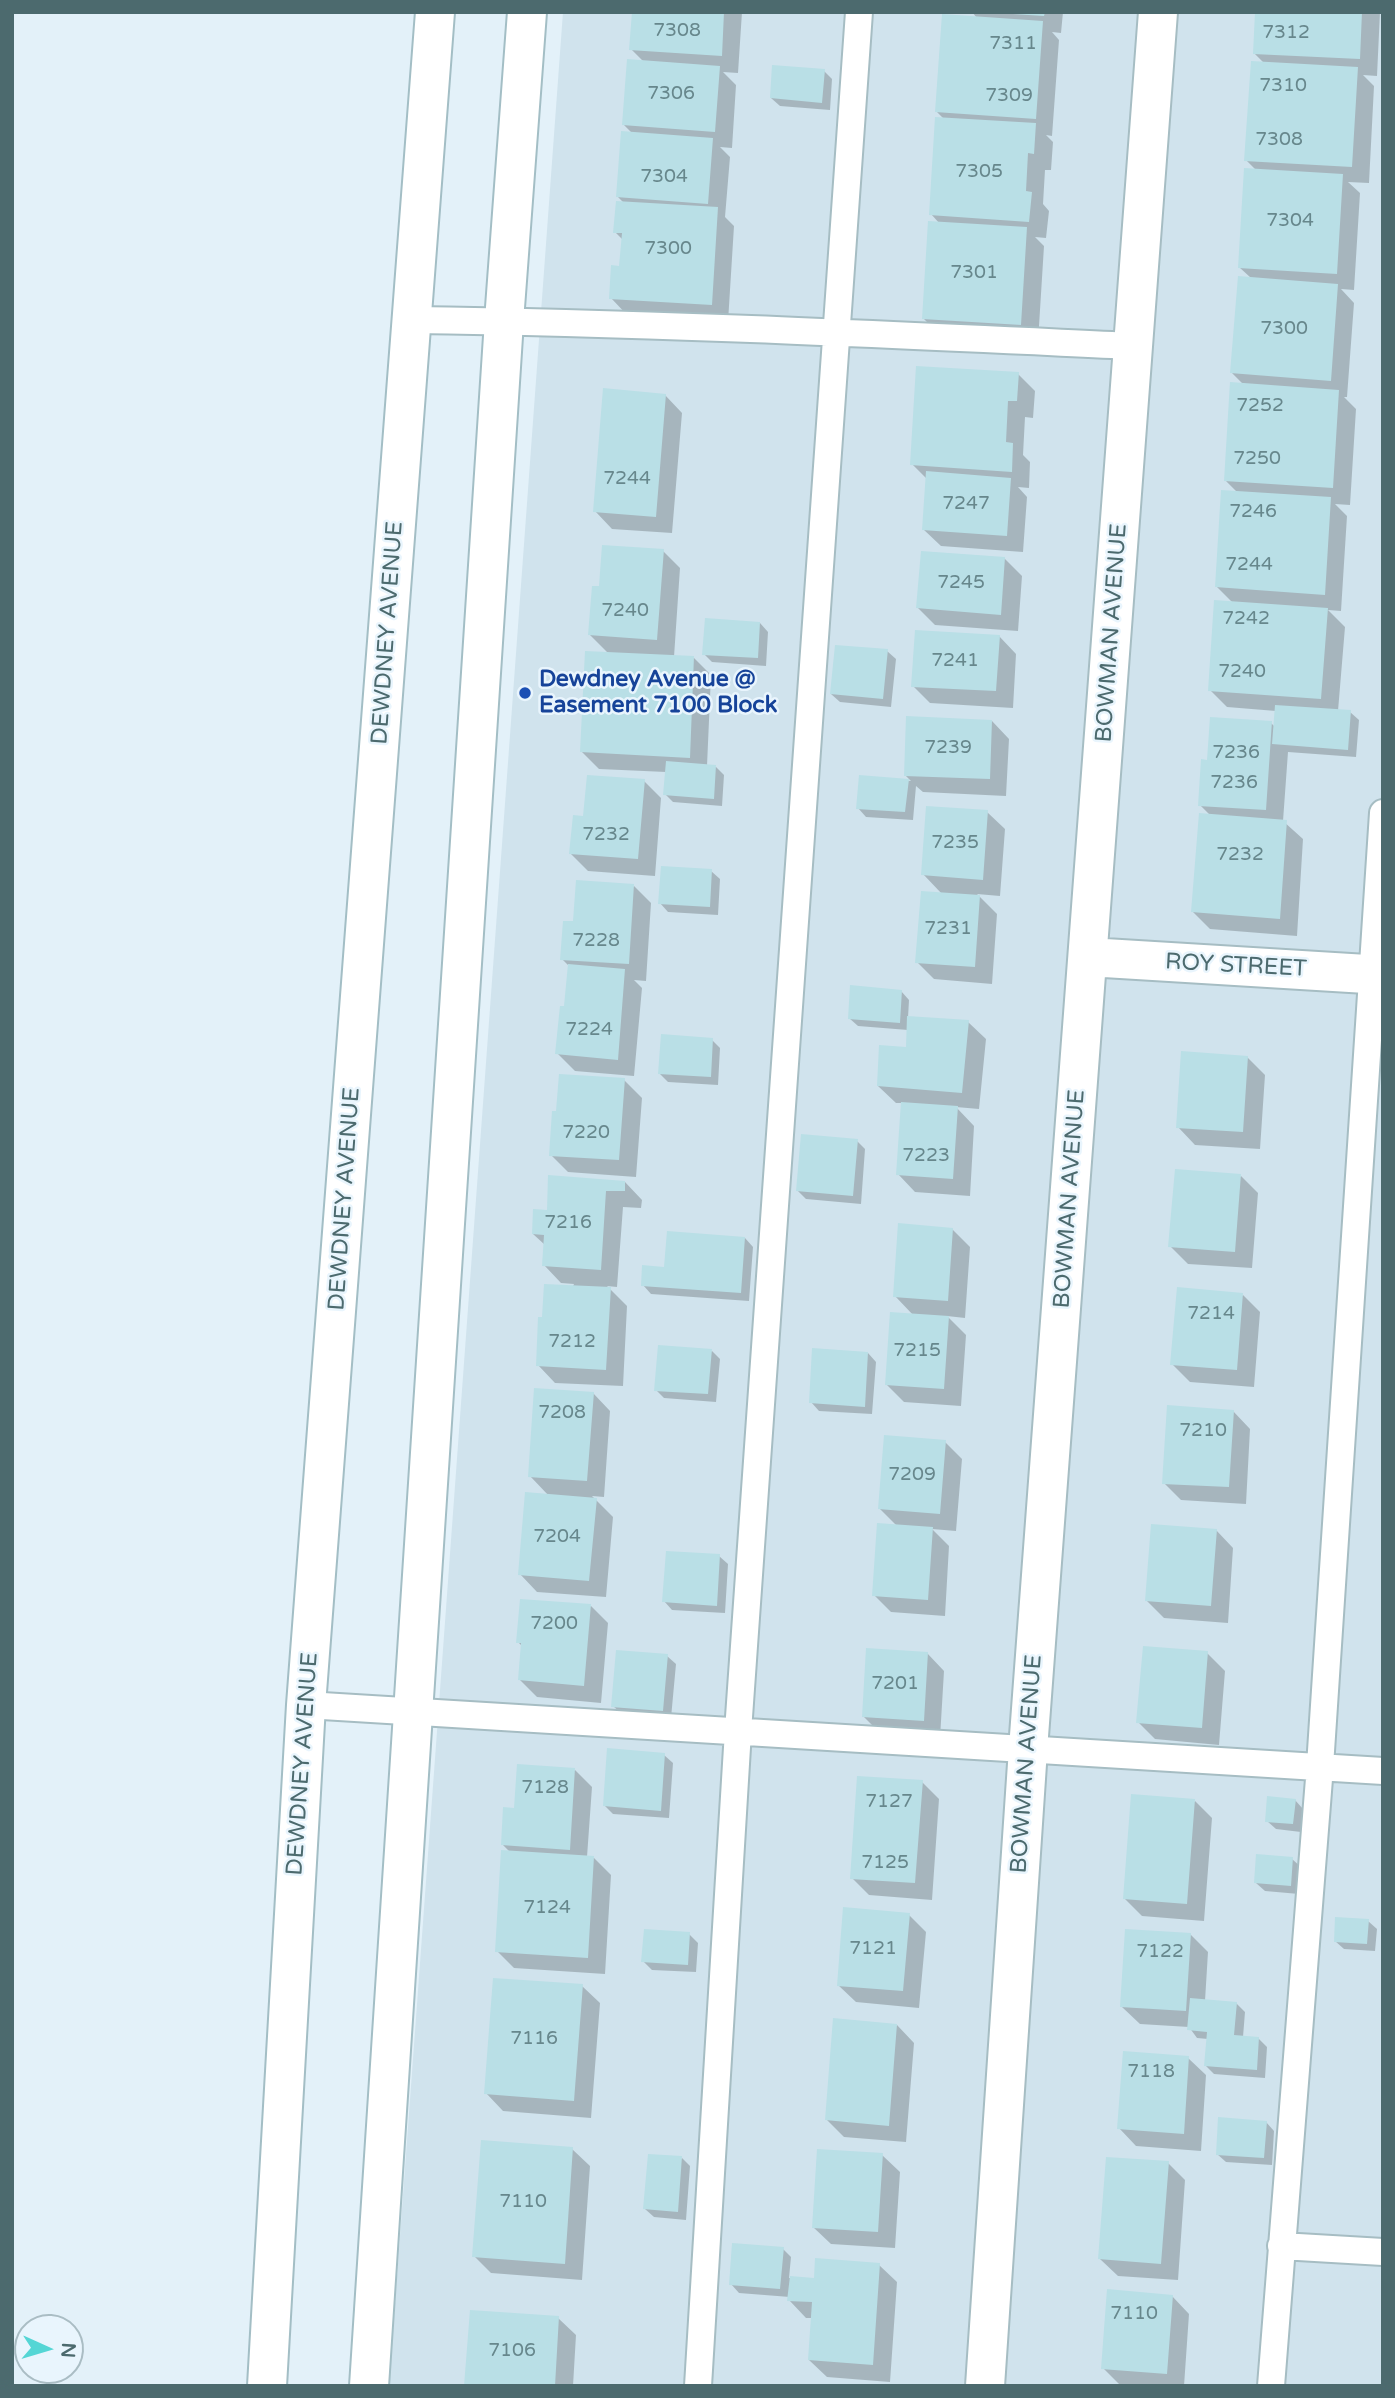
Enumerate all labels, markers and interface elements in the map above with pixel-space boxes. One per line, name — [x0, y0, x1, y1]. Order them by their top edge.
house number: 7308 — [653, 20, 701, 42]
house number: 7312 — [1262, 22, 1310, 44]
house number: 7311 — [989, 33, 1037, 55]
house number: 7310 — [1259, 75, 1307, 97]
house number: 7306 — [647, 83, 695, 105]
house number: 7309 — [985, 85, 1033, 107]
house number: 7308 — [1255, 129, 1303, 151]
house number: 7305 — [955, 161, 1003, 183]
house number: 7304 — [640, 166, 688, 188]
house number: 7304 — [1266, 210, 1314, 232]
house number: 7300 — [644, 238, 692, 260]
house number: 7301 — [950, 262, 998, 284]
house number: 7300 — [1260, 318, 1308, 340]
house number: 7252 — [1236, 395, 1284, 417]
house number: 7250 — [1233, 448, 1281, 470]
house number: 7244 — [603, 468, 651, 490]
house number: 7247 — [942, 493, 990, 515]
house number: 7246 — [1229, 501, 1277, 523]
street label: DEWDNEY AVENUE — [366, 520, 410, 746]
street label: BOWMAN AVENUE — [1091, 523, 1133, 743]
house number: 7244 — [1225, 554, 1273, 576]
house number: 7245 — [937, 572, 985, 594]
house number: 7240 — [601, 600, 649, 622]
house number: 7242 — [1222, 608, 1270, 630]
house number: 7241 — [931, 650, 979, 672]
house number: 7240 — [1218, 661, 1266, 683]
place label: Dewdney Avenue @ Easement 7100 Block — [539, 666, 777, 720]
marker: Dewdney Avenue @ Easement 7100 Block — [517, 685, 533, 701]
house number: 7239 — [924, 737, 972, 759]
house number: 7236 — [1212, 742, 1260, 764]
house number: 7236 — [1210, 772, 1258, 794]
house number: 7232 — [582, 824, 630, 846]
house number: 7235 — [931, 832, 979, 854]
house number: 7232 — [1216, 844, 1264, 866]
house number: 7231 — [924, 918, 972, 940]
house number: 7228 — [572, 930, 620, 952]
street label: ROY STREET — [1164, 949, 1308, 983]
house number: 7224 — [565, 1019, 613, 1041]
street label: DEWDNEY AVENUE — [323, 1086, 367, 1312]
street label: BOWMAN AVENUE — [1049, 1089, 1091, 1309]
house number: 7220 — [562, 1122, 610, 1144]
house number: 7223 — [902, 1145, 950, 1167]
house number: 7216 — [544, 1212, 592, 1234]
house number: 7214 — [1187, 1303, 1235, 1325]
house number: 7212 — [548, 1331, 596, 1353]
house number: 7215 — [893, 1340, 941, 1362]
house number: 7208 — [538, 1402, 586, 1424]
house number: 7210 — [1179, 1420, 1227, 1442]
house number: 7209 — [888, 1464, 936, 1486]
house number: 7204 — [533, 1526, 581, 1548]
house number: 7200 — [530, 1613, 578, 1635]
street label: DEWDNEY AVENUE — [281, 1651, 325, 1877]
street label: BOWMAN AVENUE — [1006, 1654, 1048, 1874]
house number: 7201 — [871, 1673, 919, 1695]
house number: 7128 — [521, 1777, 569, 1799]
house number: 7127 — [865, 1791, 913, 1813]
house number: 7125 — [861, 1852, 909, 1874]
house number: 7124 — [523, 1897, 571, 1919]
house number: 7121 — [849, 1938, 897, 1960]
house number: 7122 — [1136, 1941, 1184, 1963]
house number: 7116 — [510, 2028, 558, 2050]
house number: 7118 — [1127, 2061, 1175, 2083]
house number: 7110 — [499, 2191, 547, 2213]
house number: 7110 — [1110, 2303, 1158, 2325]
north arrow — [14, 2314, 84, 2384]
house number: 7106 — [488, 2340, 536, 2362]
text: N — [56, 2342, 79, 2359]

